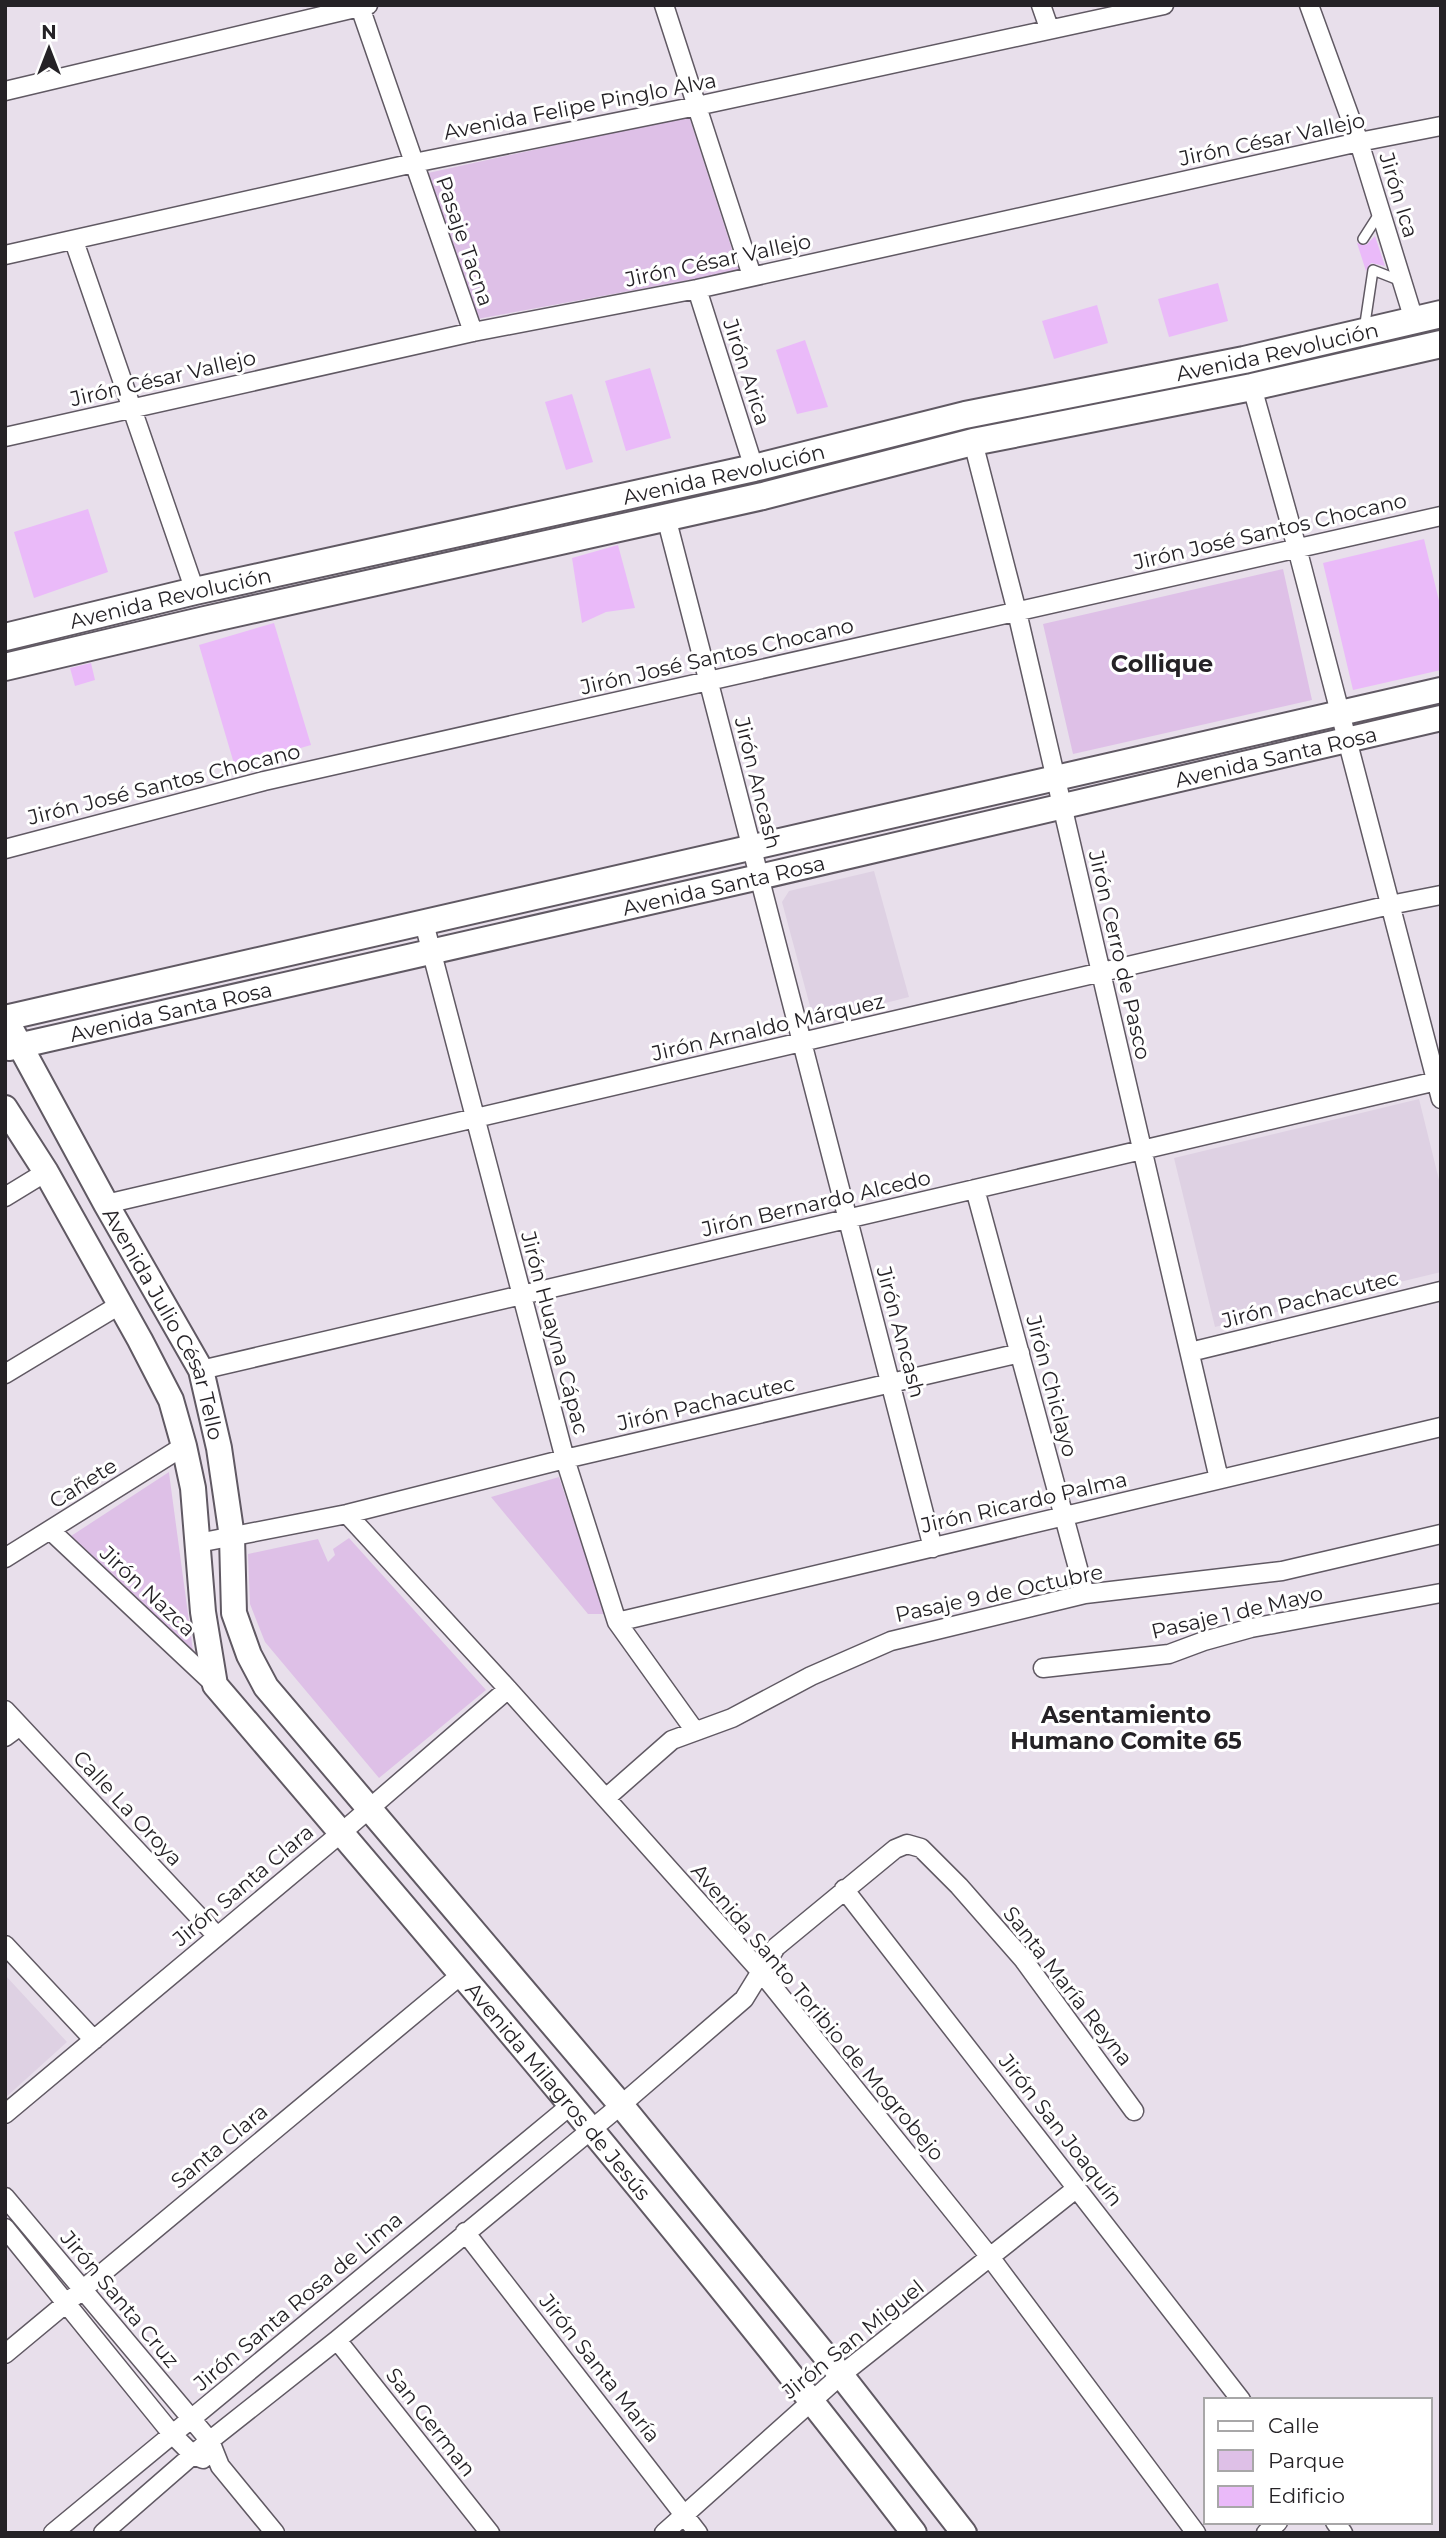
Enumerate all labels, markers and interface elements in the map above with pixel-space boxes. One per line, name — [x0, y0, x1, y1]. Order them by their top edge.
north arrow — [14, 14, 84, 84]
text: N — [41, 21, 57, 44]
street label: Avenida Felipe Pinglo Alva — [442, 67, 718, 145]
street label: Jirón César Vallejo — [1176, 107, 1367, 171]
street label: Jirón Ica — [1374, 148, 1424, 241]
street label: Pasaje Tacna — [431, 173, 499, 309]
street label: Jirón César Vallejo — [622, 228, 813, 292]
street label: Jirón Arica — [718, 315, 776, 428]
street label: Avenida Revolución — [1174, 317, 1381, 386]
street label: Jirón César Vallejo — [67, 345, 258, 412]
street label: Avenida Revolución — [620, 438, 827, 509]
street label: Jirón José Santos Chocano — [1130, 487, 1409, 575]
street label: Avenida Revolución — [67, 562, 274, 633]
street label: Jirón José Santos Chocano — [577, 612, 856, 700]
district label: Collique — [1111, 649, 1213, 678]
street label: Jirón Ancash — [729, 713, 786, 852]
street label: Avenida Santa Rosa — [1172, 721, 1379, 792]
street label: Jirón José Santos Chocano — [24, 738, 303, 830]
street label: Jirón Cerro de Pasco — [1084, 847, 1156, 1062]
street label: Avenida Santa Rosa — [620, 850, 827, 920]
street label: Avenida Santa Rosa — [67, 976, 274, 1046]
street label: Jirón Arnaldo Márquez — [648, 988, 887, 1066]
street label: Jirón Bernardo Alcedo — [698, 1164, 933, 1242]
street label: Avenida Julio César Tello — [98, 1203, 229, 1442]
street label: Jirón Huayna Cápac — [516, 1228, 594, 1437]
street label: Jirón Ancash — [871, 1263, 931, 1400]
street label: Jirón Pachacutec — [1218, 1265, 1401, 1333]
street label: Jirón Chiclayo — [1021, 1312, 1083, 1459]
street label: Jirón Pachacutec — [614, 1370, 797, 1436]
street label: Cañete — [45, 1453, 121, 1513]
street label: Jirón Ricardo Palma — [918, 1466, 1130, 1538]
street label: Jirón Nazca — [94, 1540, 201, 1642]
street label: Pasaje 9 de Octubre — [893, 1559, 1105, 1627]
street label: Pasaje 1 de Mayo — [1149, 1580, 1325, 1644]
district label: Asentamiento Humano Comite 65 — [1010, 1701, 1242, 1755]
street label: Calle La Oroya — [68, 1745, 188, 1871]
street label: Jirón Santa Clara — [167, 1819, 318, 1952]
street label: Avenida Santo Toribio de Mogrobejo — [686, 1858, 950, 2166]
street label: Santa María Reyna — [998, 1901, 1138, 2071]
street label: Avenida Milagros de Jesús — [461, 1977, 656, 2205]
street label: Jirón San Joaquín — [993, 2048, 1128, 2211]
street label: Santa Clara — [166, 2098, 272, 2194]
street label: Jirón Santa Rosa de Lima — [188, 2206, 407, 2396]
street label: Jirón Santa Cruz — [55, 2225, 184, 2372]
street label: Jirón San Miguel — [776, 2274, 929, 2404]
street label: Jirón Santa María — [534, 2288, 666, 2447]
street label: San German — [381, 2363, 481, 2481]
legend — [1204, 2398, 1432, 2524]
text: Calle — [1268, 2413, 1319, 2438]
text: Parque — [1268, 2448, 1344, 2473]
text: Edificio — [1268, 2483, 1345, 2508]

